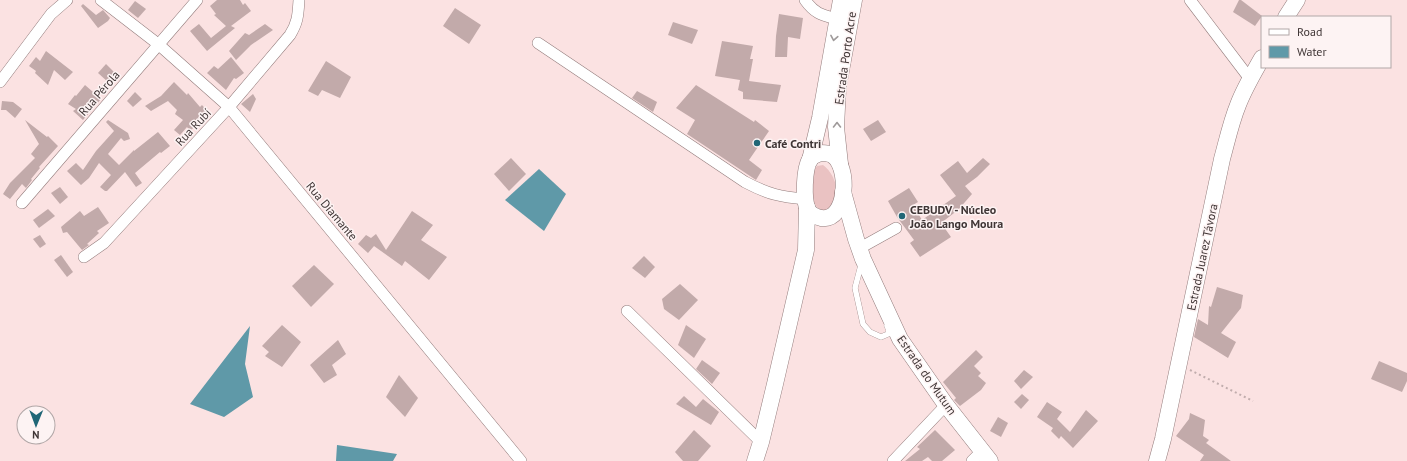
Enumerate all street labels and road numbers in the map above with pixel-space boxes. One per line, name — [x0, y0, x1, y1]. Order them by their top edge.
street label: Estrada Porto Acre — [831, 10, 859, 106]
street label: Rua Pérola — [75, 67, 123, 119]
street label: Rua Rubí — [172, 105, 214, 149]
street label: Rua Diamante — [303, 179, 361, 243]
street label: Estrada Juarez Távora — [1183, 202, 1221, 312]
street label: Estrada do Mutum — [894, 332, 960, 418]

